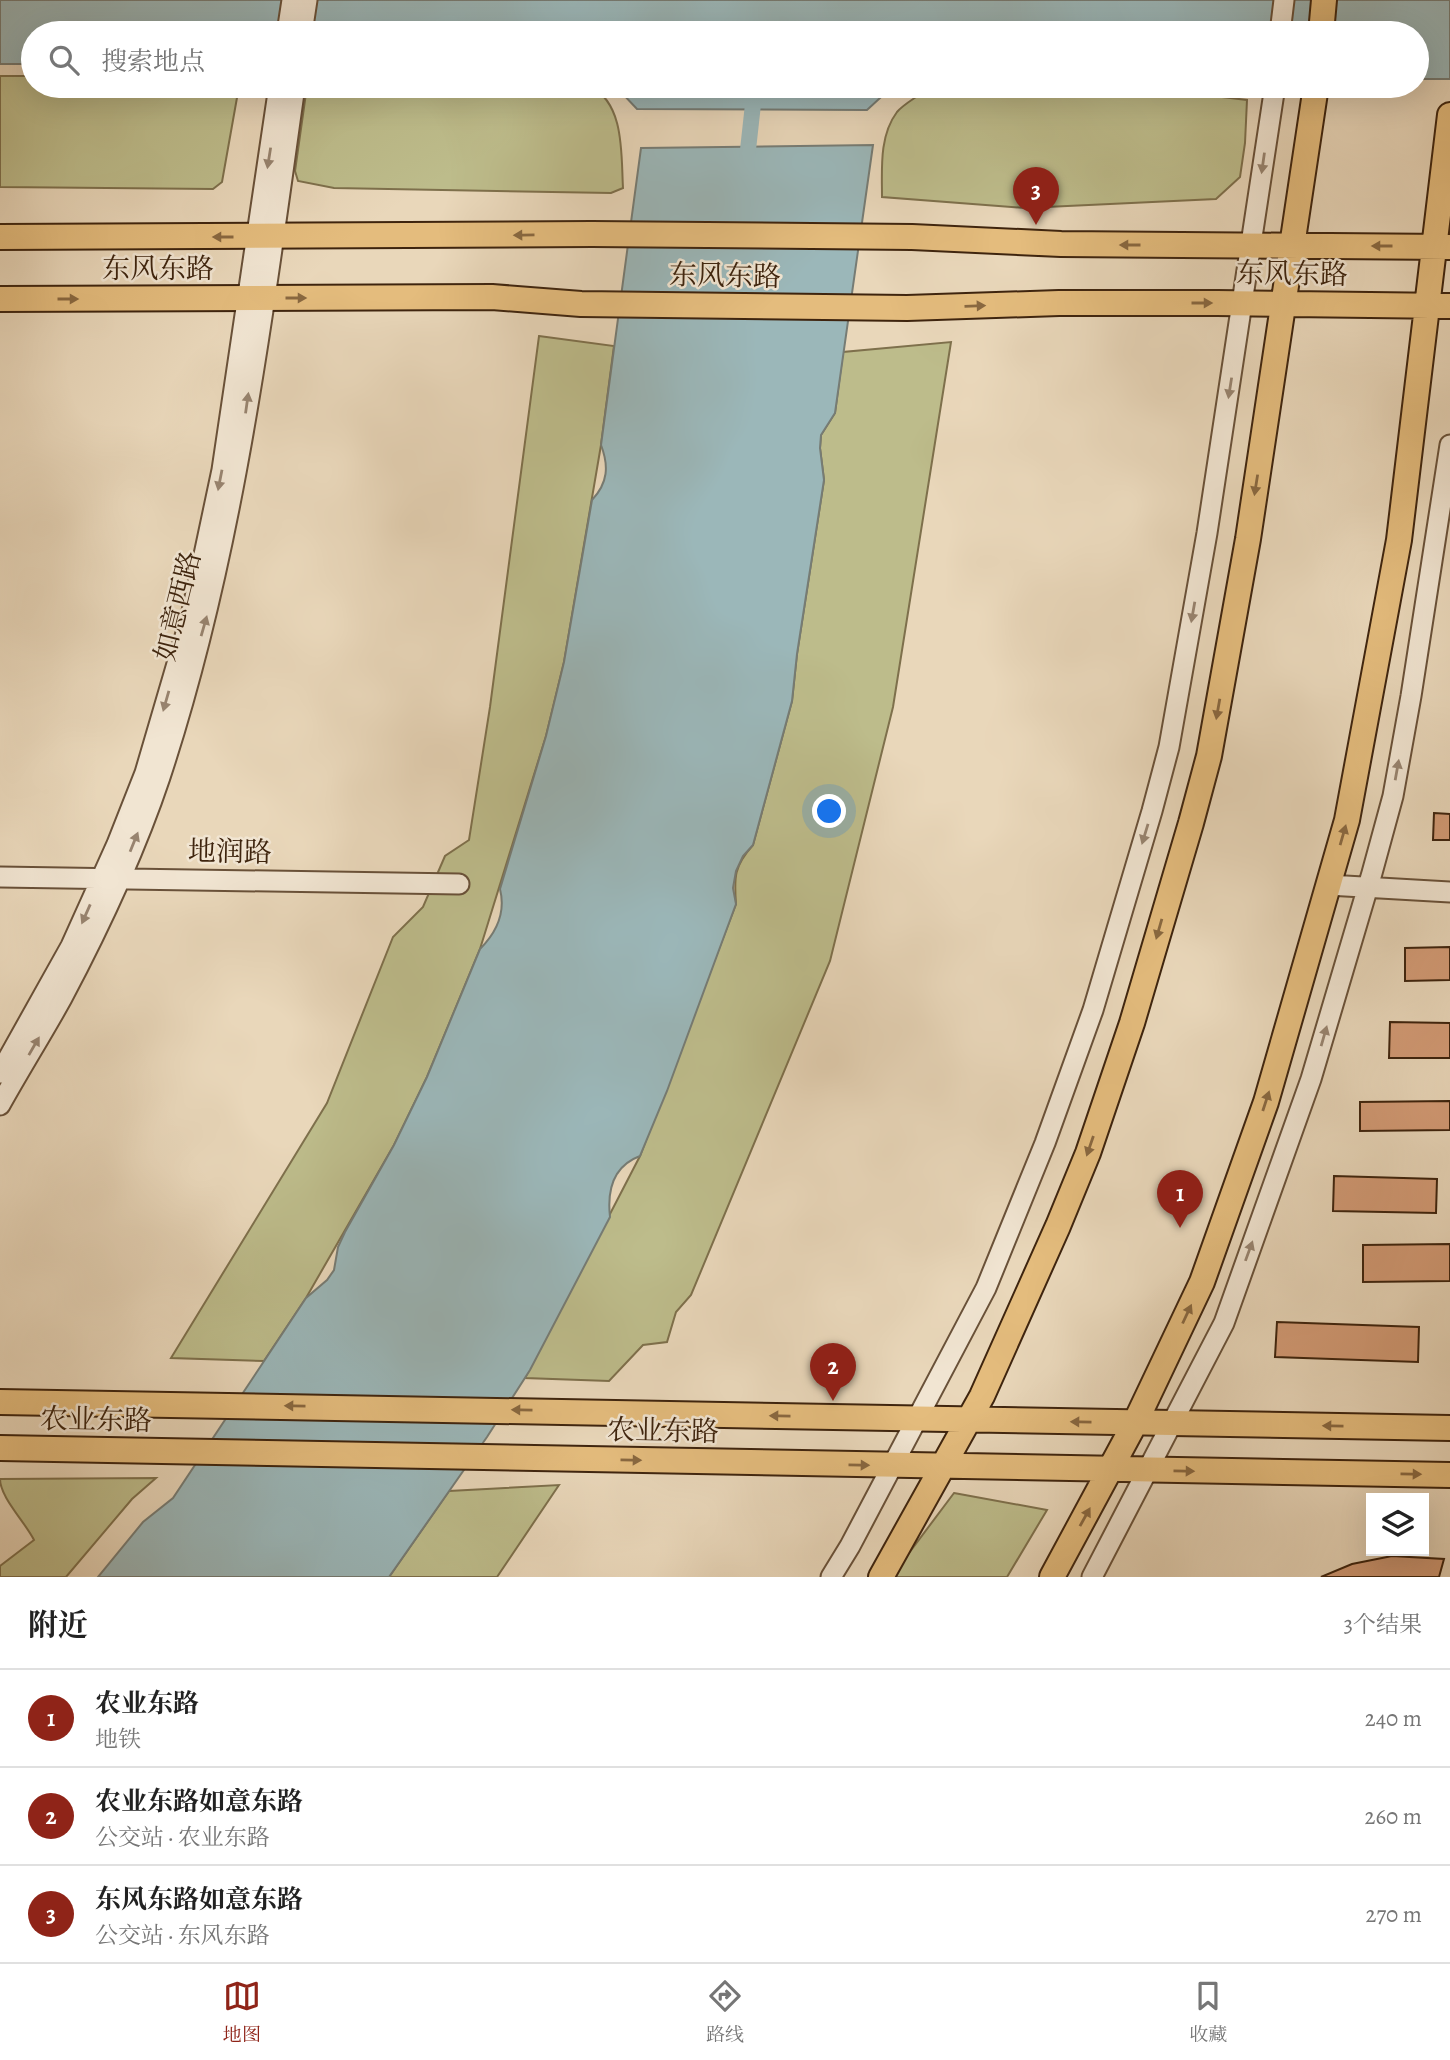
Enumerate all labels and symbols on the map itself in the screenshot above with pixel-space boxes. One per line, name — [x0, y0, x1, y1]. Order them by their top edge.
one-way arrow — [263, 147, 274, 169]
one-way arrow — [1257, 152, 1268, 174]
pin: 3 — [1013, 167, 1059, 225]
one-way arrow — [513, 229, 535, 241]
one-way arrow — [212, 231, 234, 243]
one-way arrow — [1119, 239, 1141, 250]
one-way arrow — [1371, 240, 1393, 252]
street label: 东风东路 — [102, 250, 214, 288]
street label: 东风东路 — [1236, 254, 1348, 294]
street label: 东风东路 — [669, 256, 781, 296]
one-way arrow — [285, 292, 307, 304]
one-way arrow — [57, 293, 79, 305]
one-way arrow — [1191, 297, 1213, 309]
one-way arrow — [964, 300, 986, 311]
one-way arrow — [1224, 377, 1235, 399]
one-way arrow — [242, 391, 253, 413]
one-way arrow — [215, 469, 226, 491]
one-way arrow — [1250, 474, 1261, 496]
street label: 如意西路 — [146, 547, 210, 665]
one-way arrow — [1187, 601, 1198, 623]
one-way arrow — [199, 615, 210, 637]
one-way arrow — [160, 691, 170, 712]
one-way arrow — [1212, 698, 1223, 720]
one-way arrow — [1392, 759, 1403, 781]
your location — [812, 794, 846, 828]
one-way arrow — [1139, 824, 1149, 845]
one-way arrow — [1338, 824, 1348, 845]
one-way arrow — [129, 831, 140, 852]
street label: 地润路 — [188, 832, 272, 872]
one-way arrow — [80, 903, 91, 924]
one-way arrow — [1153, 918, 1164, 940]
one-way arrow — [1319, 1026, 1329, 1047]
one-way arrow — [27, 1036, 40, 1055]
one-way arrow — [1261, 1090, 1272, 1111]
one-way arrow — [1084, 1135, 1095, 1156]
pin: 1 — [1157, 1170, 1203, 1228]
one-way arrow — [1244, 1241, 1255, 1262]
one-way arrow — [1181, 1304, 1192, 1324]
pin: 2 — [810, 1343, 856, 1401]
street label: 农业东路 — [40, 1400, 152, 1440]
one-way arrow — [283, 1401, 305, 1412]
one-way arrow — [511, 1404, 533, 1416]
one-way arrow — [769, 1410, 791, 1421]
street label: 农业东路 — [607, 1411, 719, 1451]
one-way arrow — [1070, 1416, 1092, 1428]
one-way arrow — [1322, 1420, 1344, 1432]
one-way arrow — [620, 1454, 642, 1466]
one-way arrow — [848, 1459, 870, 1470]
one-way arrow — [1173, 1465, 1195, 1477]
one-way arrow — [1401, 1468, 1423, 1480]
one-way arrow — [1079, 1507, 1091, 1527]

